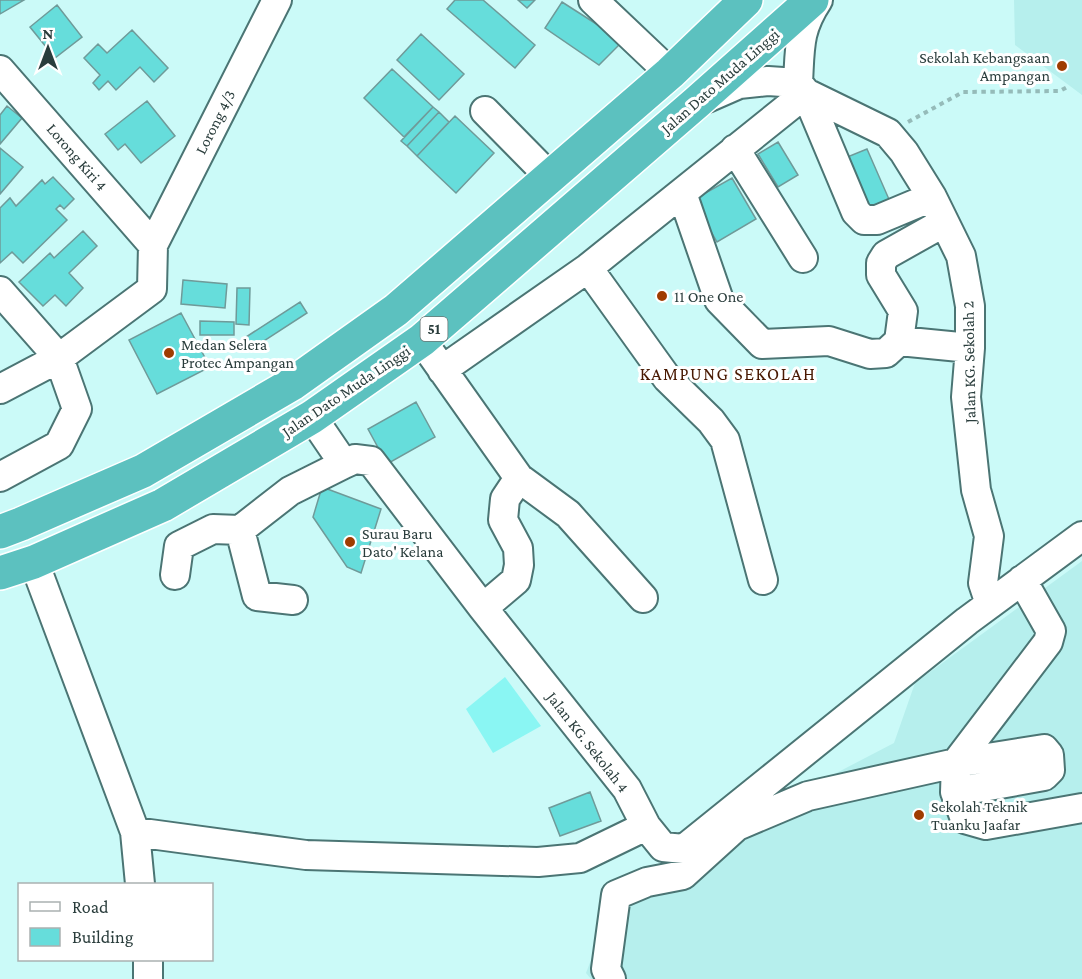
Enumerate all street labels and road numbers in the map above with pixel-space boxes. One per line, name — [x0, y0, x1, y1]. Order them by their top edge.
street label: Jalan Dato Muda Linggi — [656, 25, 783, 139]
street label: Lorong 4/3 — [192, 87, 239, 157]
street label: Lorong Kiri 4 — [43, 120, 111, 195]
street label: Jalan KG. Sekolah 2 — [959, 300, 980, 425]
road number: 51 — [420, 317, 448, 341]
street label: Jalan Dato Muda Linggi — [277, 342, 414, 442]
street label: Jalan KG. Sekolah 4 — [542, 687, 632, 796]

